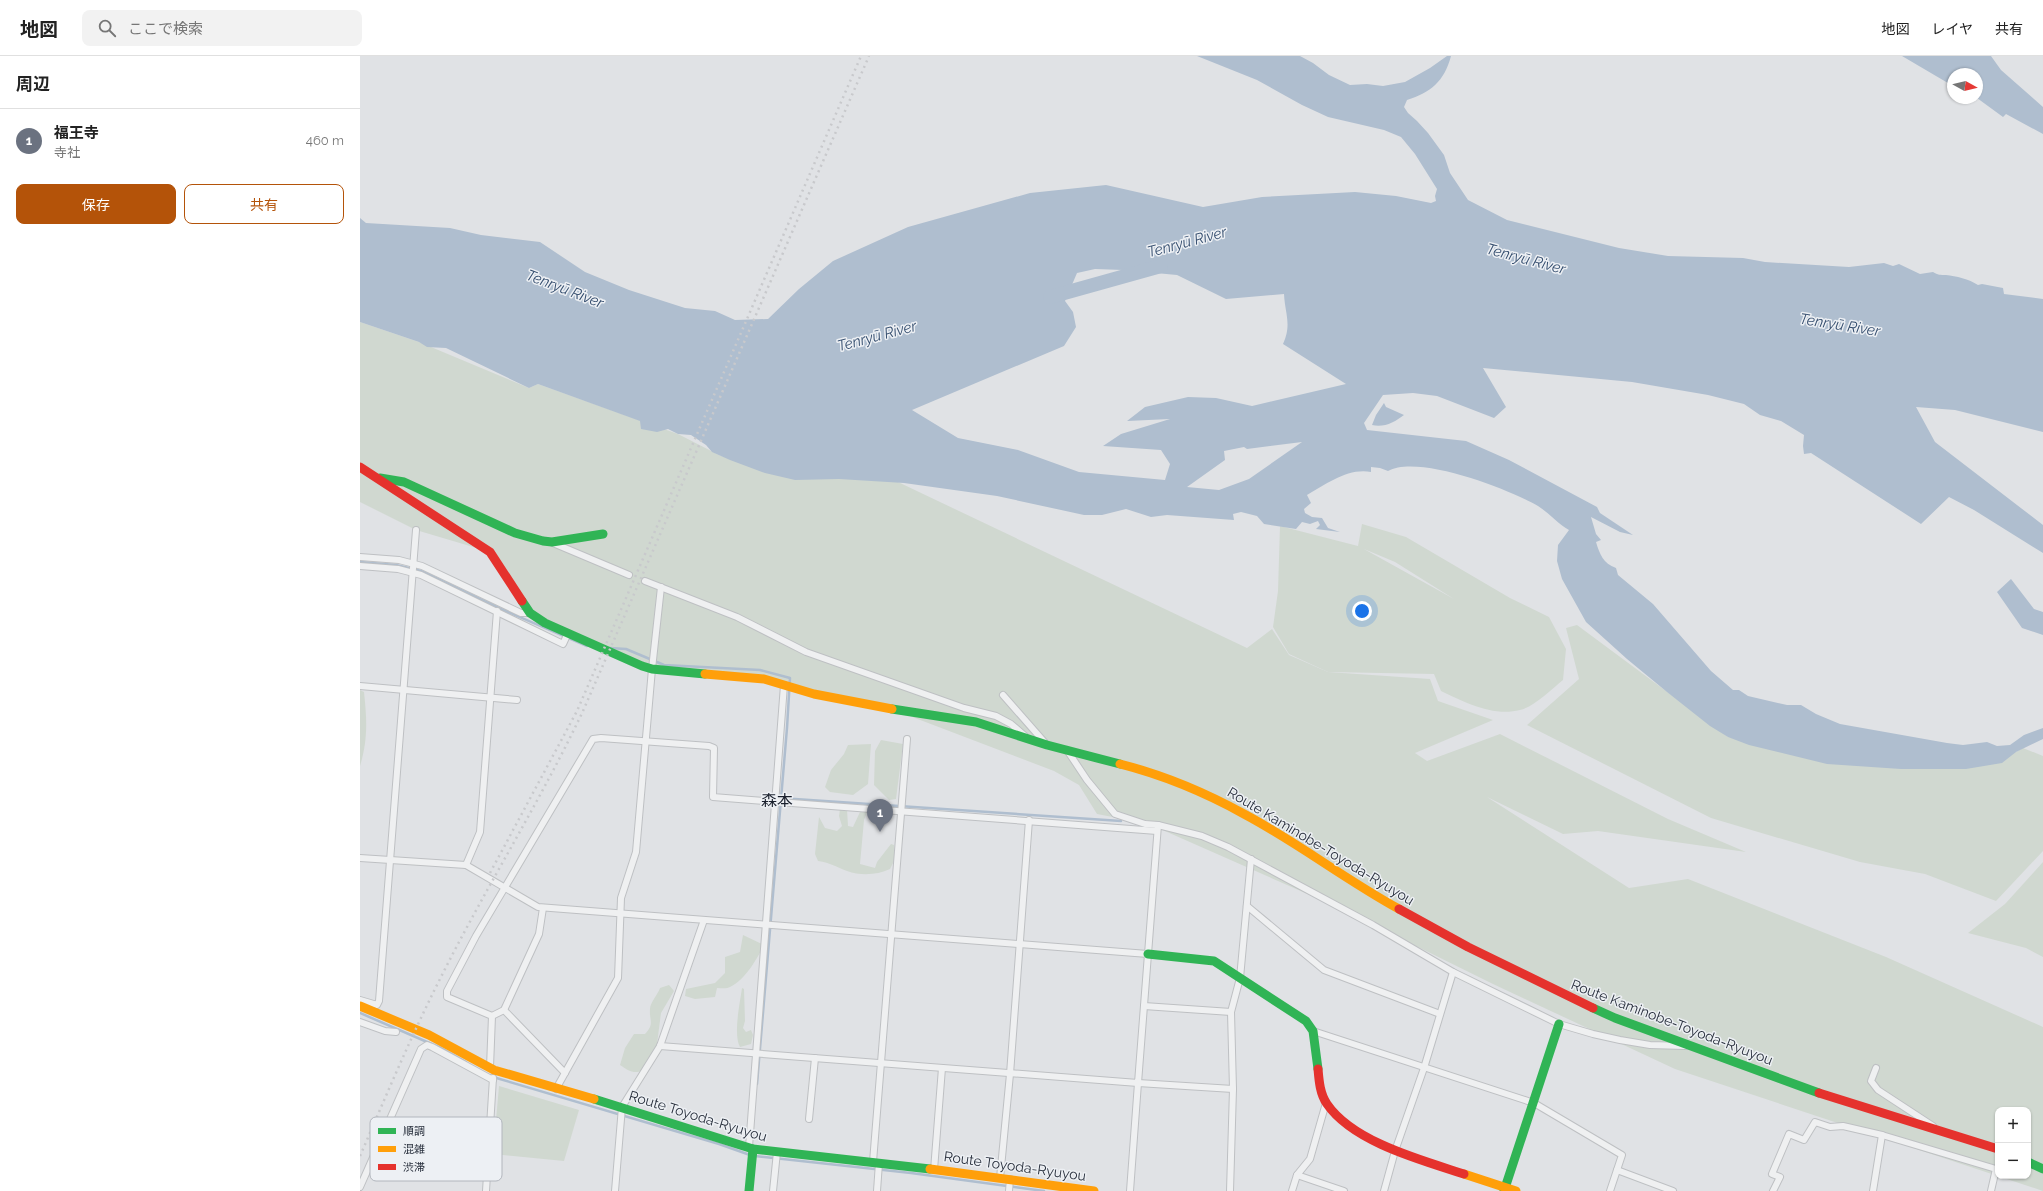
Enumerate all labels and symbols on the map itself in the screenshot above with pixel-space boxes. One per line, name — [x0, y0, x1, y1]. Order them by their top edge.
north arrow — [1947, 68, 1983, 104]
water label: Tenryū River — [1145, 223, 1229, 261]
water label: Tenryū River — [1484, 240, 1568, 278]
water label: Tenryū River — [524, 266, 607, 312]
water label: Tenryū River — [1798, 310, 1882, 340]
water label: Tenryū River — [835, 317, 919, 355]
your location — [1352, 601, 1372, 621]
street label: Route Kaminobe-Toyoda-Ryuyou — [1225, 784, 1417, 908]
district label: 森本 — [761, 791, 793, 810]
pin: 1 — [867, 799, 893, 832]
street label: Route Kaminobe-Toyoda-Ryuyou — [1569, 976, 1775, 1068]
street label: Route Toyoda-Ryuyou — [627, 1087, 769, 1145]
legend — [370, 1117, 502, 1181]
text: 順調 — [403, 1125, 425, 1138]
text: 混雑 — [403, 1143, 425, 1156]
street label: Route Toyoda-Ryuyou — [943, 1148, 1087, 1184]
text: 渋滞 — [403, 1161, 425, 1174]

